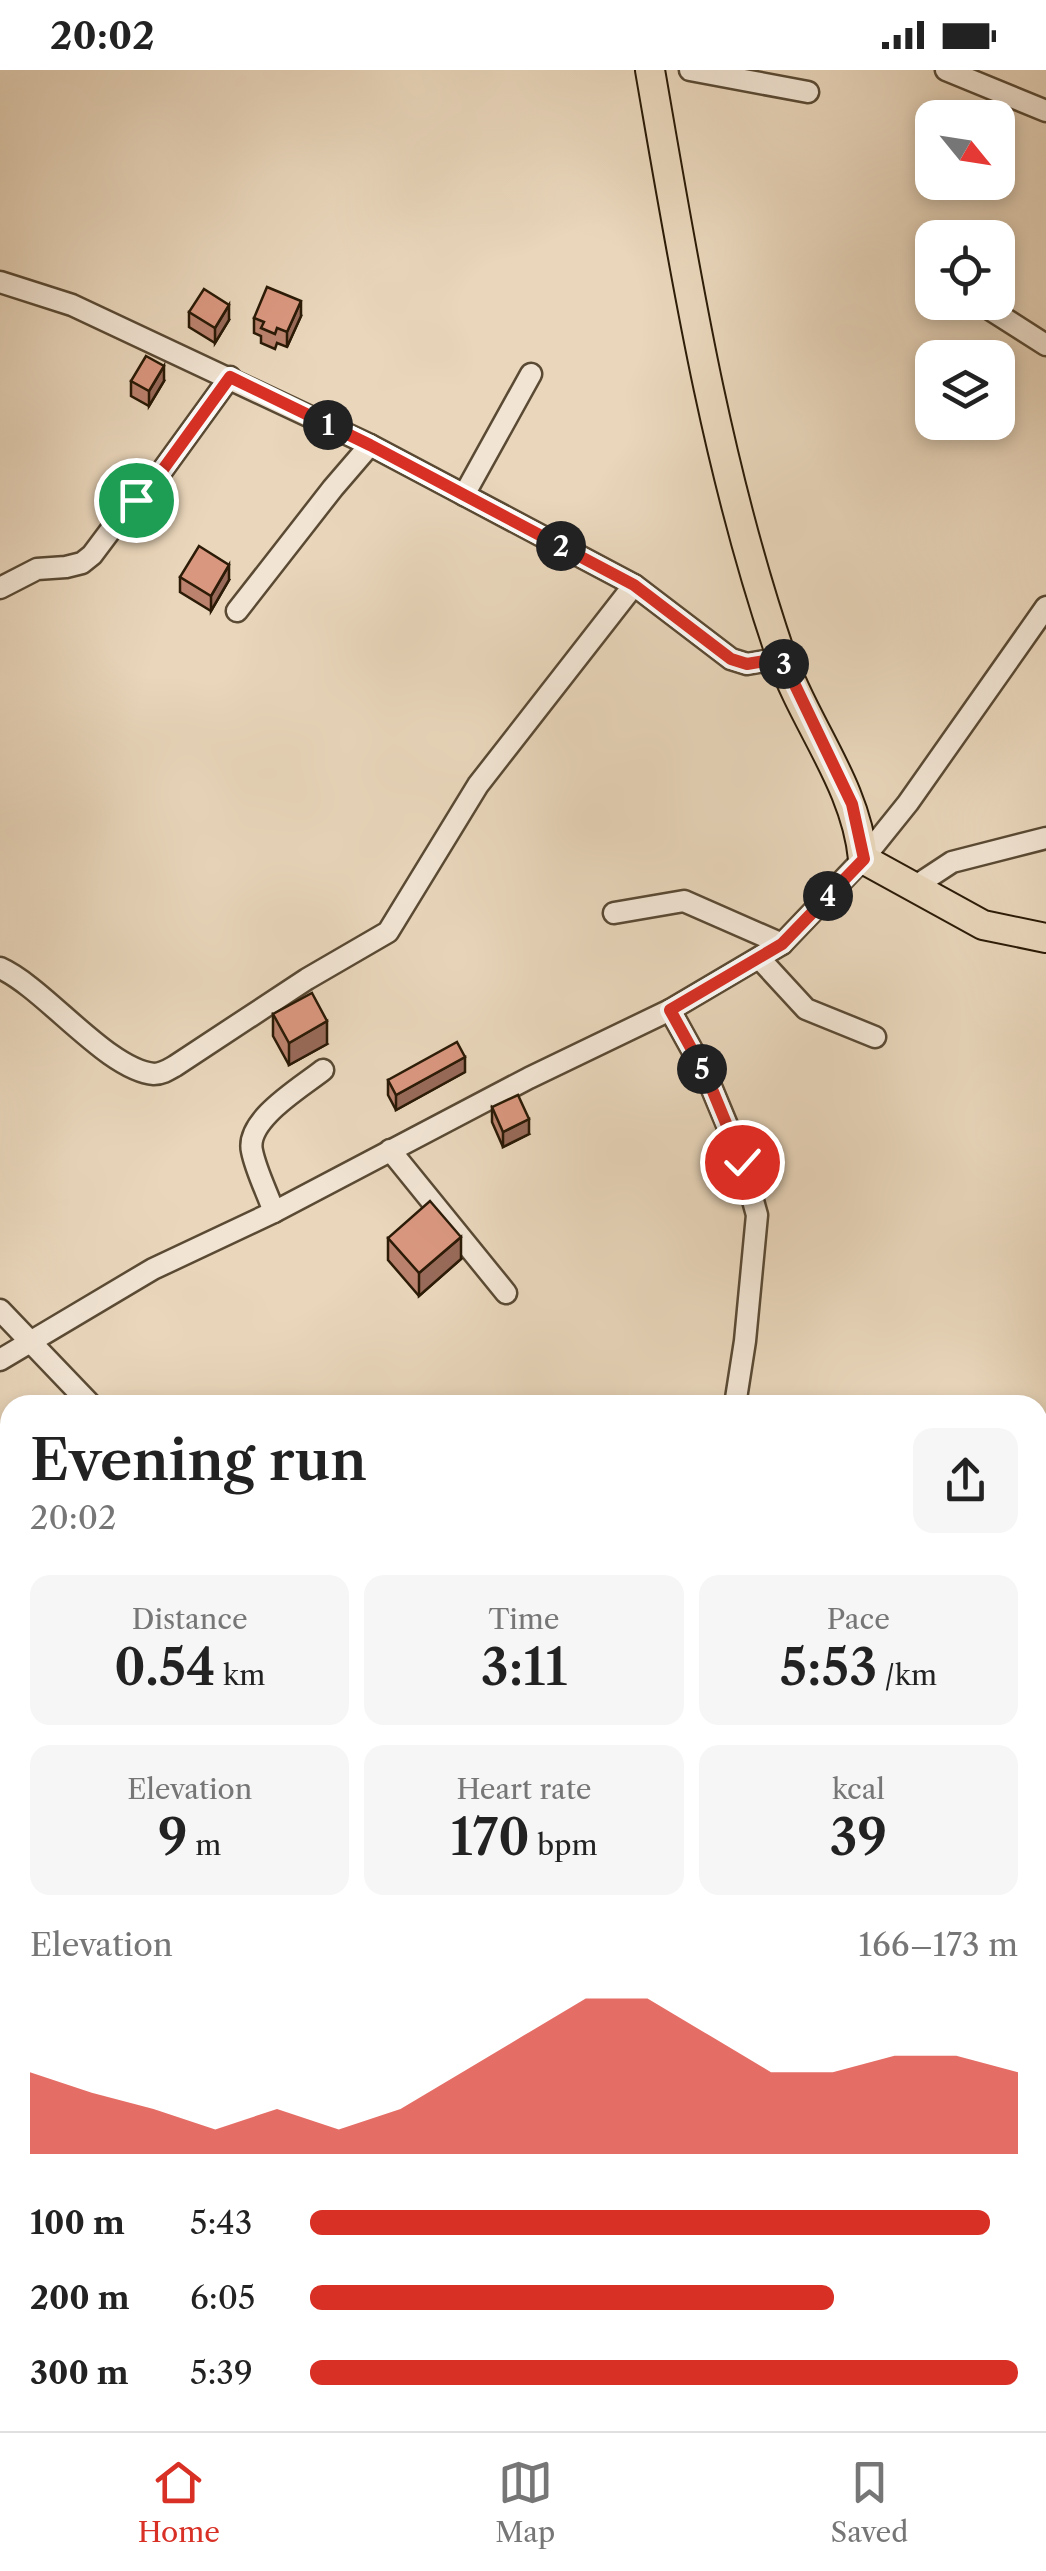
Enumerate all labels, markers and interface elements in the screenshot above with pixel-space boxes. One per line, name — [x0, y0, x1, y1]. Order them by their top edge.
text: 20:02 — [50, 12, 155, 59]
north arrow — [915, 100, 1015, 200]
map controls — [915, 100, 1015, 440]
button: locate — [915, 220, 1015, 320]
button: layers — [915, 340, 1015, 440]
pin: 1 — [303, 400, 353, 450]
text: 1 — [322, 408, 334, 442]
pin — [94, 458, 179, 543]
icon: arrive — [109, 473, 164, 528]
pin: 2 — [536, 521, 586, 571]
text: 2 — [553, 529, 569, 563]
pin: 3 — [759, 639, 809, 689]
text: 3 — [776, 647, 792, 681]
pin: 4 — [803, 871, 853, 921]
text: 4 — [820, 879, 836, 913]
pin: 5 — [677, 1044, 727, 1094]
text: 5 — [694, 1052, 710, 1086]
pin — [700, 1120, 785, 1205]
icon: check — [715, 1135, 770, 1190]
text: Evening run — [30, 1427, 367, 1494]
button: share — [913, 1428, 1018, 1533]
text: 20:02 — [30, 1498, 116, 1537]
text: Distance — [132, 1602, 248, 1636]
text: Time — [489, 1602, 559, 1636]
text: Pace — [827, 1602, 890, 1636]
text: 0.54 — [114, 1636, 216, 1698]
text: 3:11 — [481, 1636, 567, 1698]
text: 5:53 — [780, 1636, 877, 1698]
text: km — [216, 1658, 265, 1692]
text: /km — [877, 1658, 937, 1692]
text: Elevation — [127, 1772, 252, 1806]
text: Heart rate — [457, 1772, 591, 1806]
text: kcal — [832, 1772, 885, 1806]
text: 9 — [158, 1806, 188, 1868]
text: 170 — [450, 1806, 530, 1868]
text: 39 — [830, 1806, 887, 1868]
text: m — [188, 1828, 221, 1862]
text: bpm — [530, 1828, 598, 1862]
text: Elevation — [30, 1925, 173, 1964]
text: 166–173 m — [858, 1925, 1018, 1964]
text: 100 m — [30, 2203, 125, 2242]
text: 5:43 — [190, 2203, 252, 2242]
text: 200 m — [30, 2278, 130, 2317]
text: 6:05 — [190, 2278, 255, 2317]
text: 300 m — [30, 2353, 129, 2392]
text: 5:39 — [190, 2353, 253, 2392]
tab: Home — [138, 2455, 220, 2549]
tab: Map — [495, 2455, 555, 2549]
tab: Saved — [831, 2455, 908, 2549]

